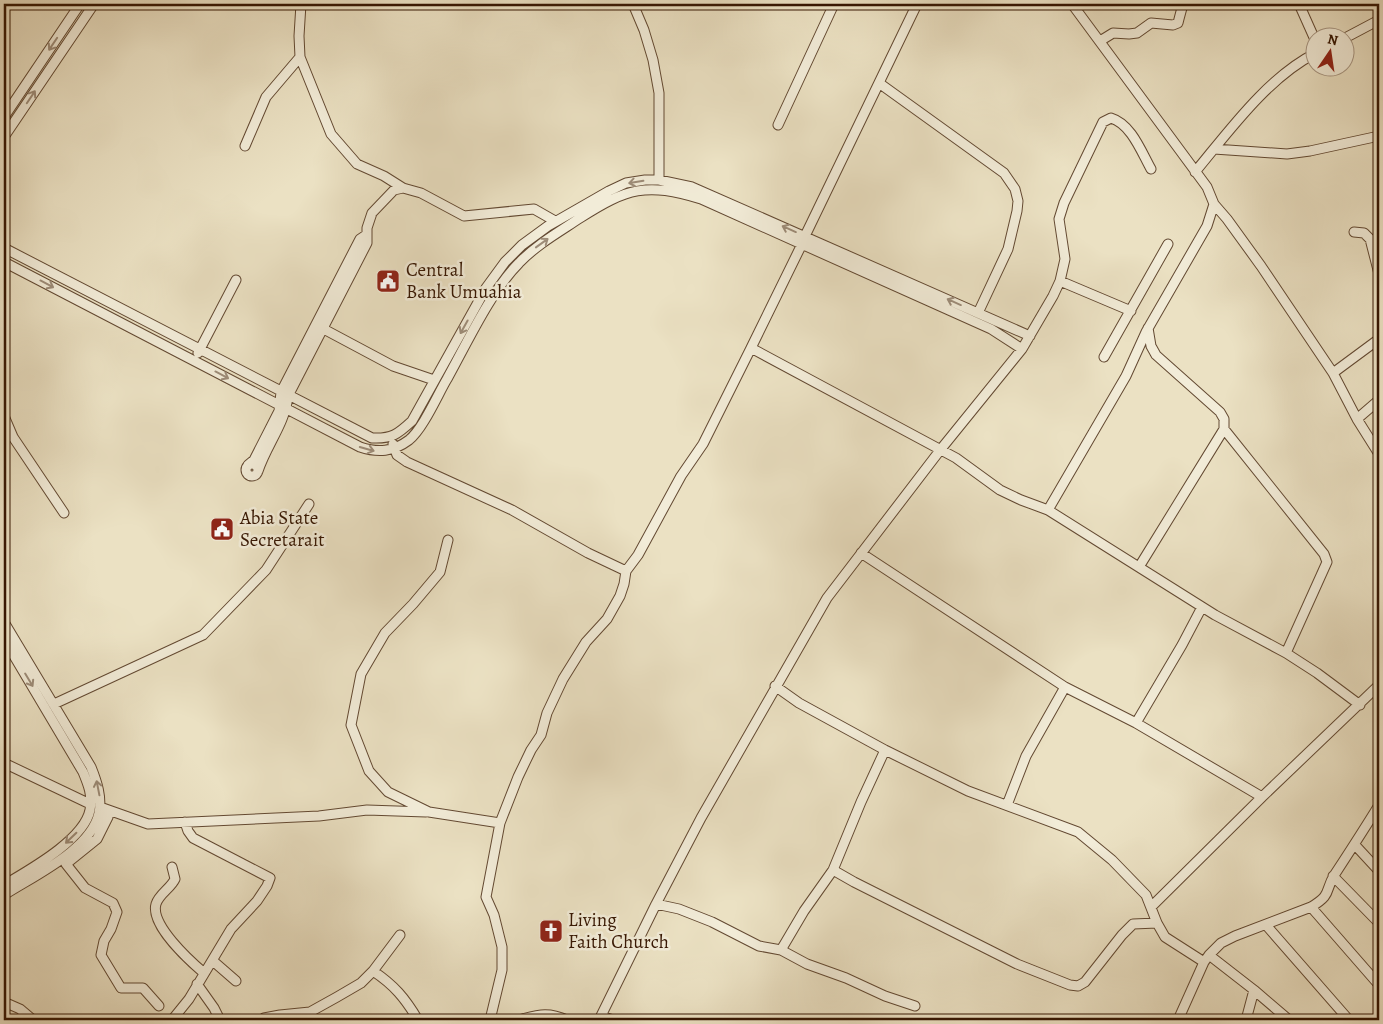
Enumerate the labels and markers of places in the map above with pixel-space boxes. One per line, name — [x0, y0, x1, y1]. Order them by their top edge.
place label: Central Bank Umuahia — [406, 257, 522, 305]
public building icon: Central Bank Umuahia — [375, 268, 401, 294]
place label: Abia State Secretarait — [239, 505, 325, 553]
public building icon: Abia State Secretarait — [209, 516, 235, 542]
place label: Living Faith Church — [568, 907, 669, 955]
church icon: Living Faith Church — [538, 918, 564, 944]

